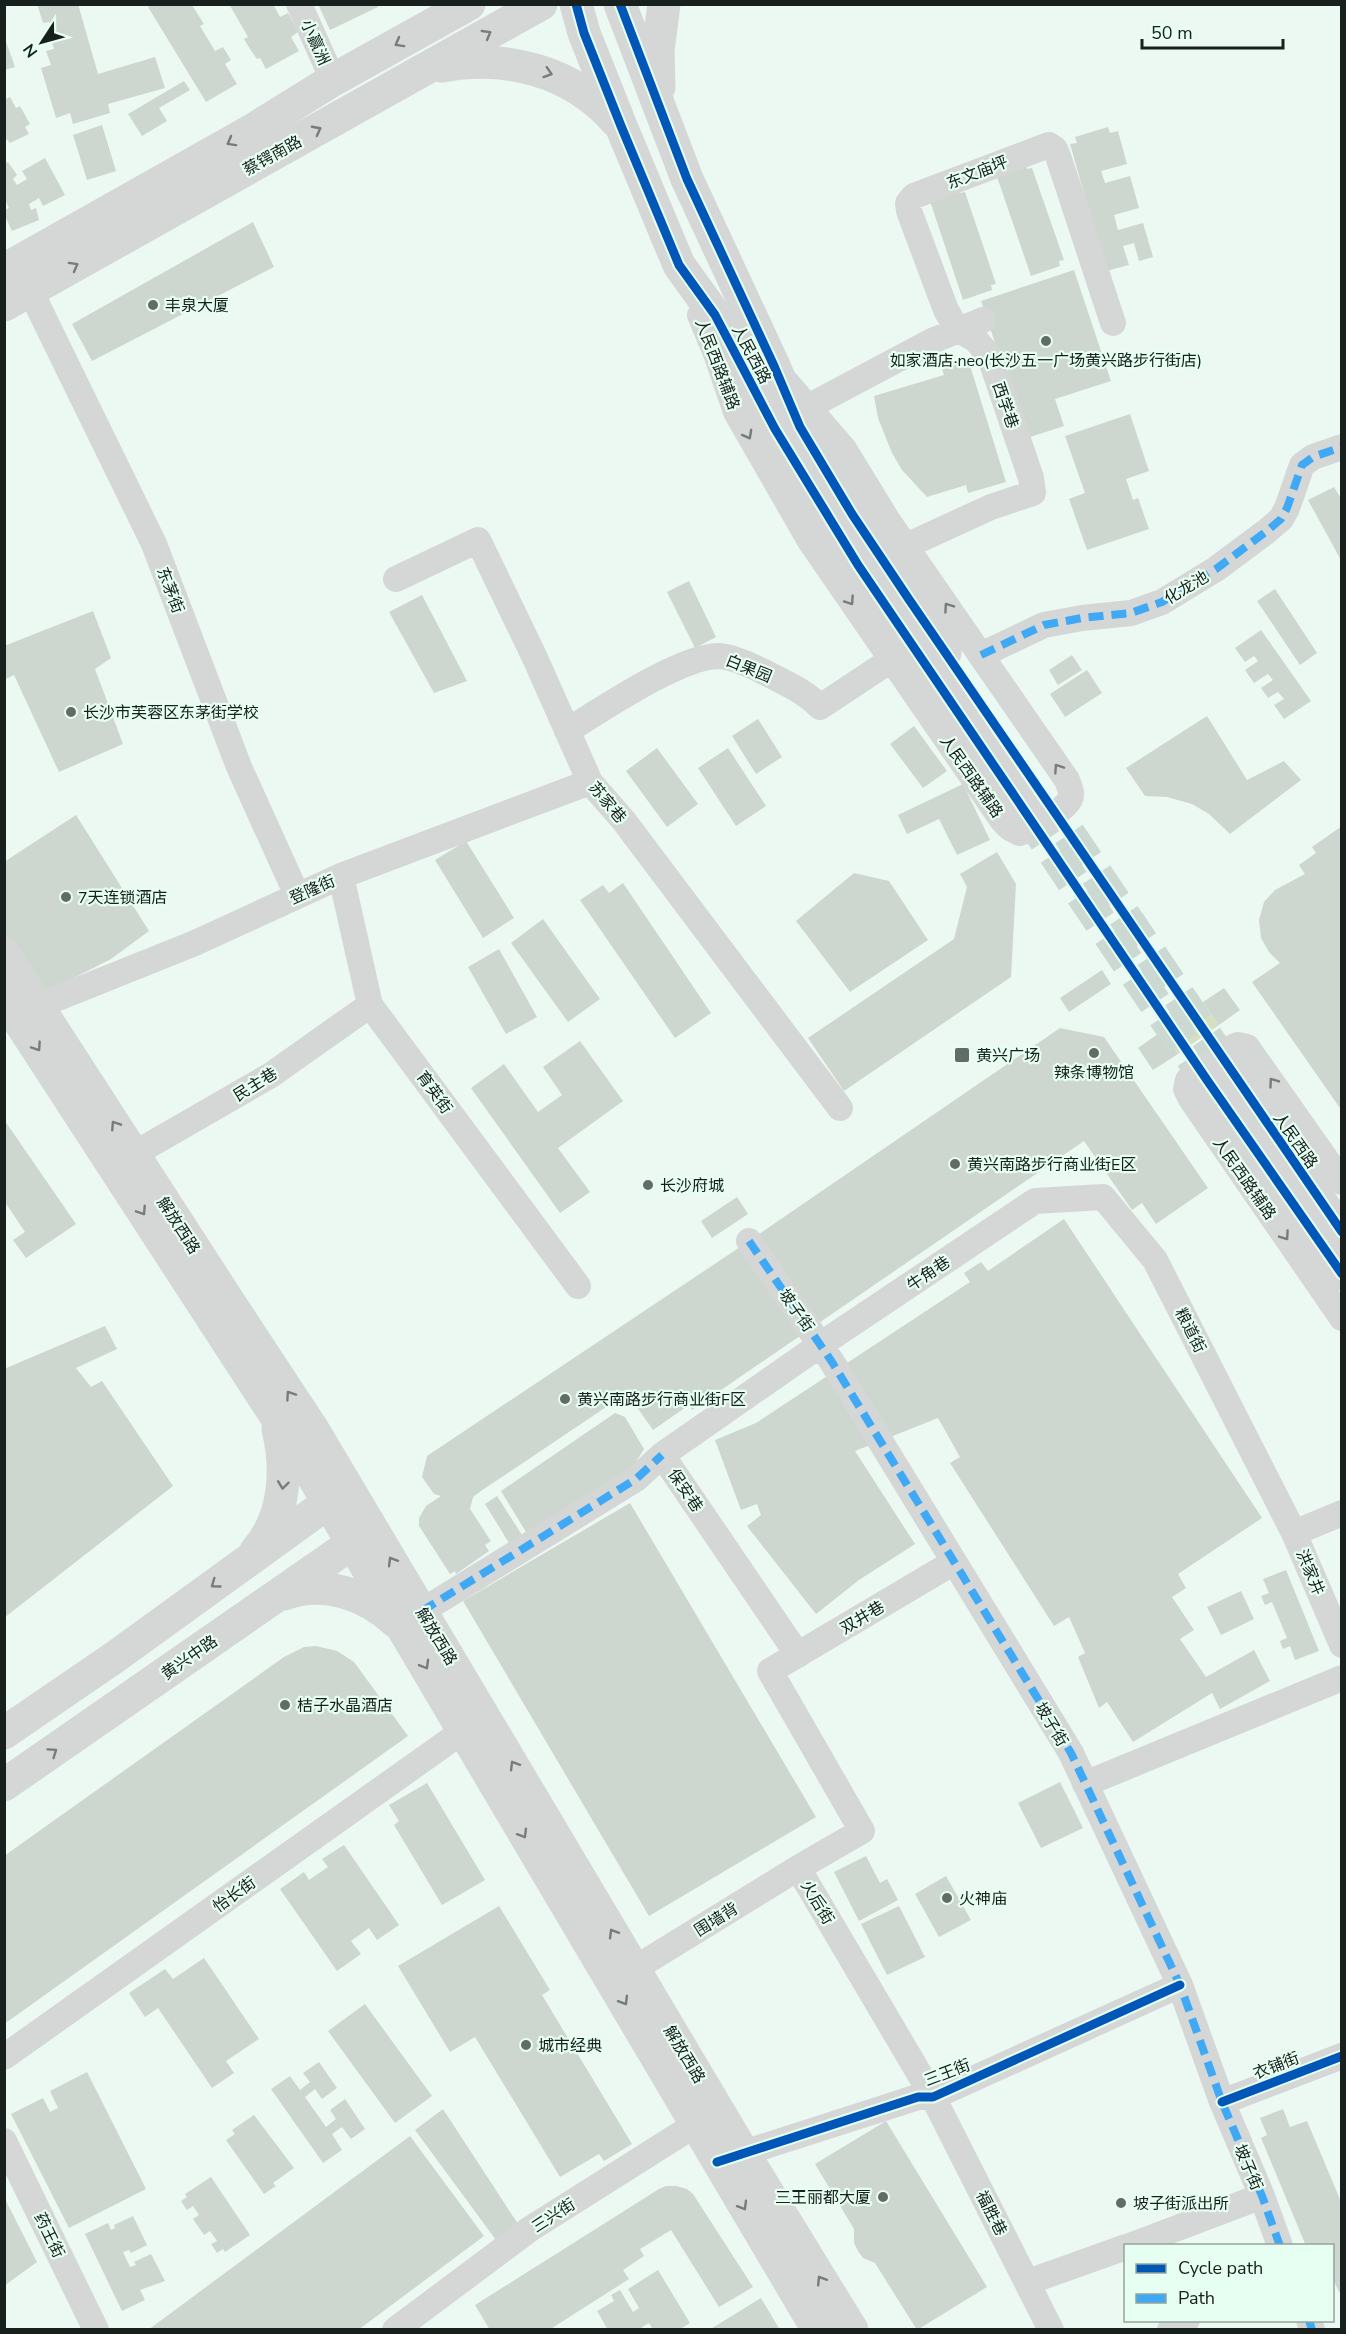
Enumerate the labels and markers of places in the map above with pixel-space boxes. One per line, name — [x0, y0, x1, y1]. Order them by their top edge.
place label: 丰泉大厦 — [165, 295, 229, 317]
marker: 丰泉大厦 — [146, 298, 160, 312]
marker: 如家酒店·neo(长沙五一广场黄兴路步行街店) — [1039, 334, 1053, 348]
place label: 如家酒店·neo(长沙五一广场黄兴路步行街店) — [890, 350, 1202, 372]
place label: 长沙市芙蓉区东茅街学校 — [83, 702, 259, 724]
marker: 长沙市芙蓉区东茅街学校 — [64, 705, 78, 719]
place label: 7天连锁酒店 — [78, 887, 168, 909]
marker: 7天连锁酒店 — [59, 890, 73, 904]
place label: 黄兴广场 — [976, 1045, 1040, 1067]
marker: 黄兴广场 — [953, 1046, 971, 1064]
marker: 辣条博物馆 — [1087, 1046, 1101, 1060]
place label: 辣条博物馆 — [1054, 1062, 1134, 1084]
place label: 黄兴南路步行商业街E区 — [967, 1154, 1136, 1176]
marker: 黄兴南路步行商业街E区 — [948, 1157, 962, 1171]
place label: 长沙府城 — [660, 1175, 724, 1197]
marker: 长沙府城 — [641, 1178, 655, 1192]
place label: 黄兴南路步行商业街F区 — [577, 1389, 746, 1411]
marker: 黄兴南路步行商业街F区 — [558, 1392, 572, 1406]
place label: 桔子水晶酒店 — [297, 1695, 393, 1717]
marker: 桔子水晶酒店 — [278, 1698, 292, 1712]
place label: 火神庙 — [959, 1888, 1007, 1910]
marker: 火神庙 — [940, 1891, 954, 1905]
place label: 城市经典 — [538, 2035, 602, 2057]
marker: 城市经典 — [519, 2038, 533, 2052]
place label: 三王丽都大厦 — [775, 2187, 871, 2209]
marker: 三王丽都大厦 — [876, 2190, 890, 2204]
place label: 坡子街派出所 — [1133, 2193, 1229, 2215]
marker: 坡子街派出所 — [1114, 2196, 1128, 2210]

